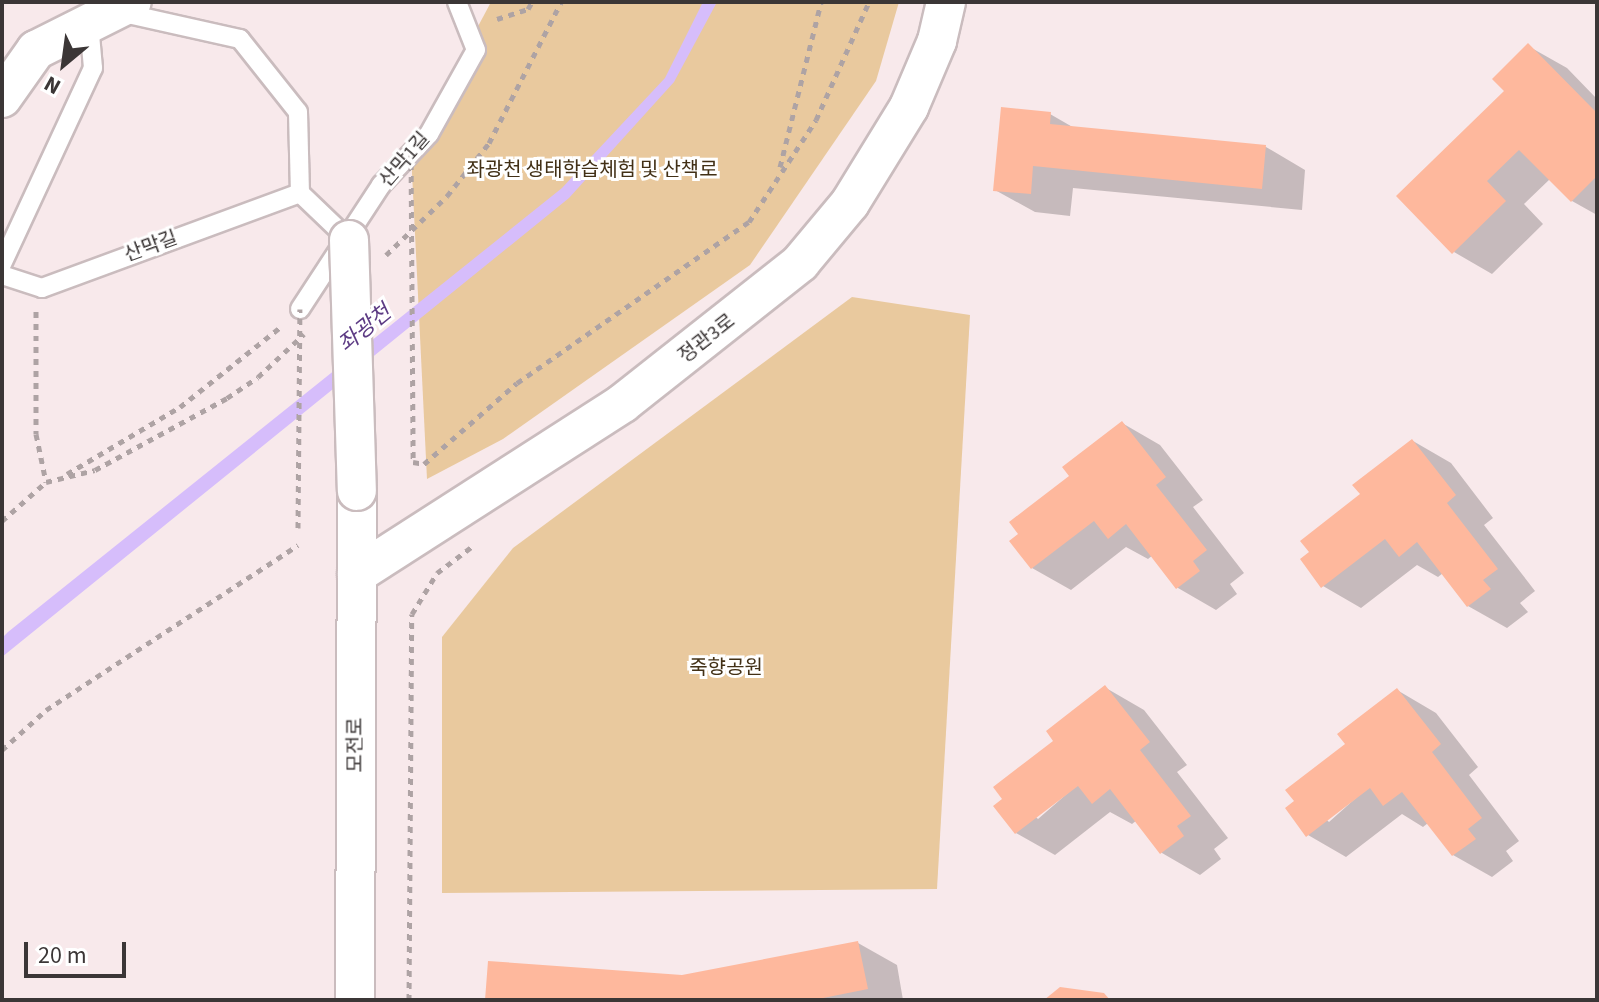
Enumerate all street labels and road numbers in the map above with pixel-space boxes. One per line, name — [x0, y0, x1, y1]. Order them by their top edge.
street label: 산막1길 — [375, 128, 435, 192]
street label: 산막길 — [121, 226, 181, 268]
street label: 정관3로 — [674, 309, 740, 369]
street label: 모전로 — [344, 717, 368, 773]

